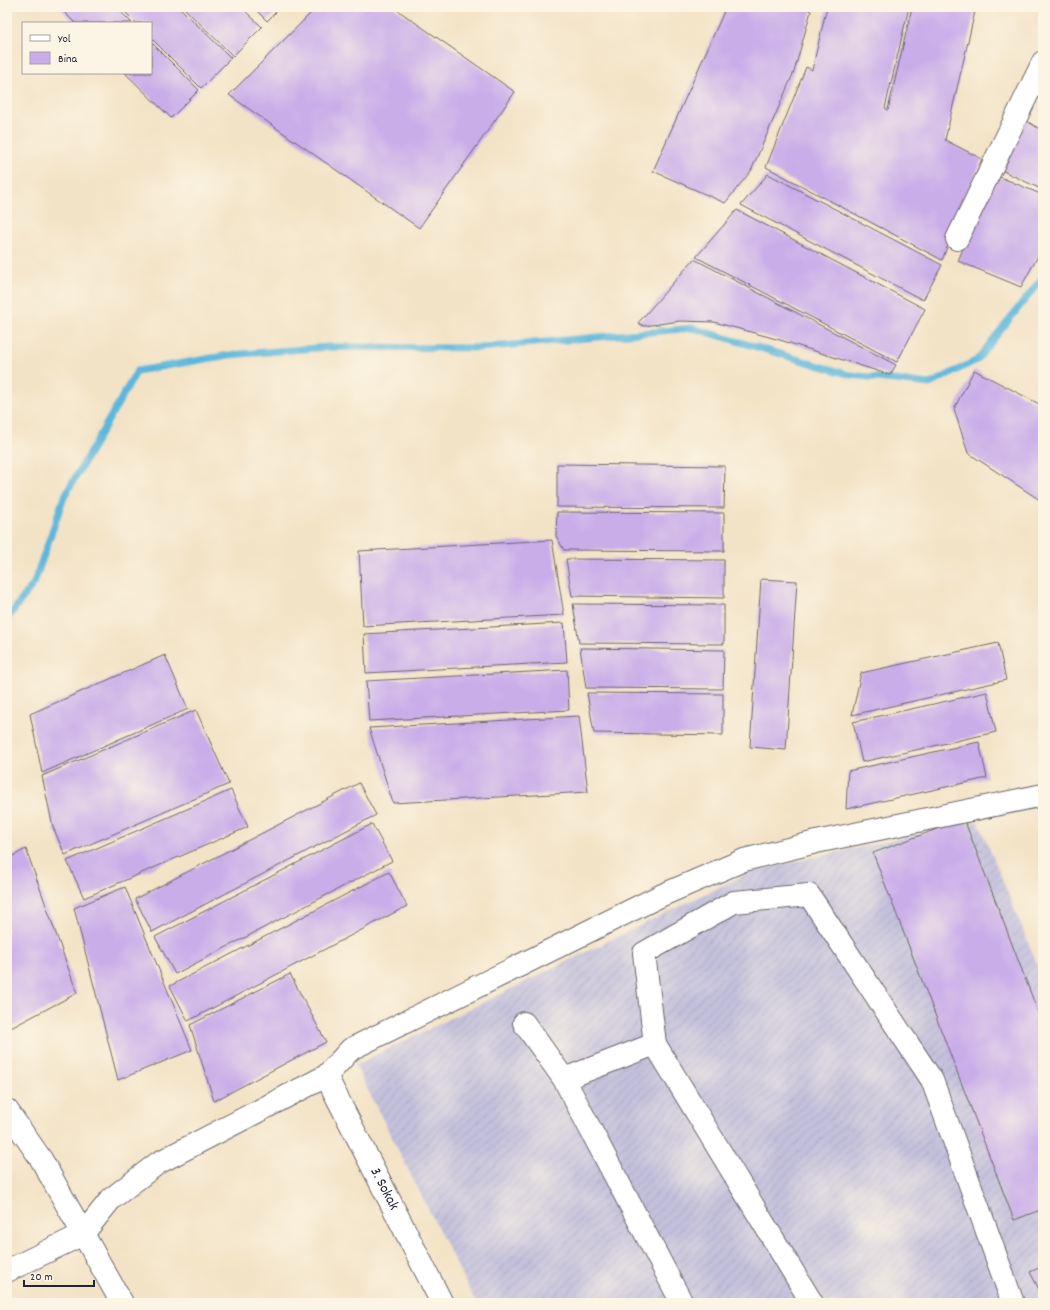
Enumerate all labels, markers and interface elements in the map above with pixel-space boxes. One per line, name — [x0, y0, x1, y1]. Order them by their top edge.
legend — [22, 22, 152, 74]
text: Yol — [58, 31, 71, 48]
text: Bina — [58, 51, 77, 68]
street label: 3. Sokak — [364, 1164, 404, 1214]
scale bar — [24, 1262, 94, 1288]
text: 20 m — [30, 1269, 53, 1286]

